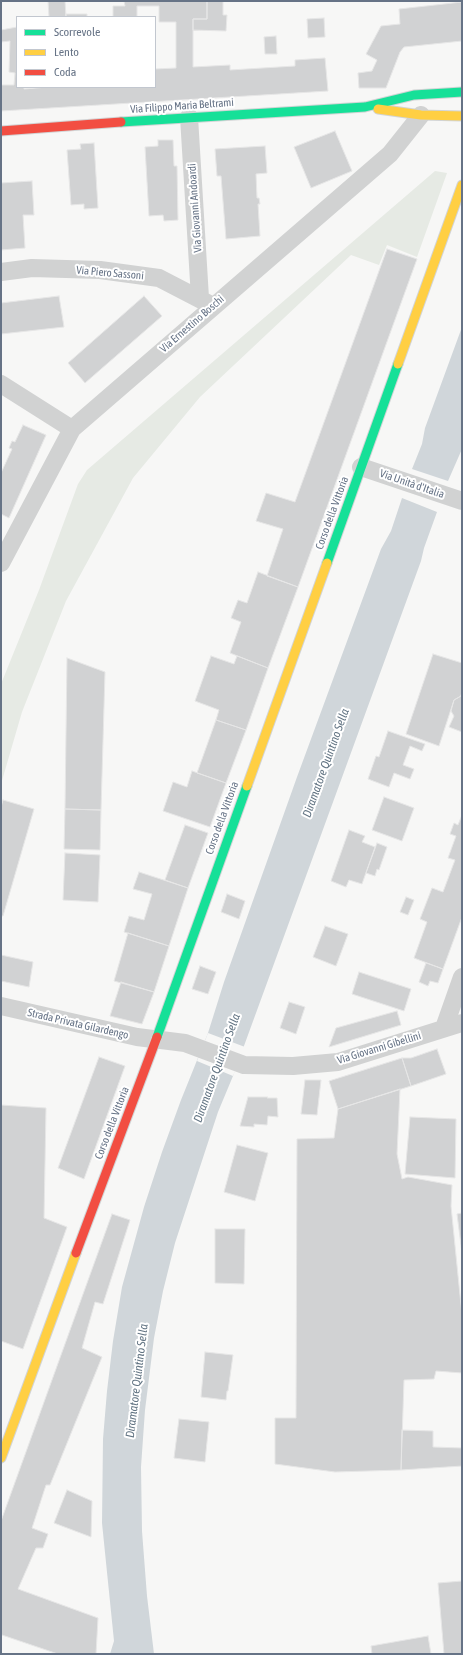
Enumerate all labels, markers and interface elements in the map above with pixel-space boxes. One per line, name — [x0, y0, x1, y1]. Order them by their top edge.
legend — [16, 16, 156, 88]
text: Scorrevole — [54, 25, 101, 39]
text: Lento — [54, 45, 79, 59]
text: Coda — [54, 65, 76, 79]
street label: Via Filippo Maria Beltrami — [130, 96, 234, 116]
street label: Via Giovanni Andoardi — [185, 163, 205, 253]
street label: Via Piero Sassoni — [76, 263, 144, 283]
street label: Via Ernestino Boschi — [157, 293, 227, 355]
street label: Via Unità d'Italia — [378, 467, 446, 501]
street label: Corso della Vittoria — [313, 475, 351, 551]
water label: Diramatore Quintino Sella — [300, 707, 352, 819]
street label: Corso della Vittoria — [203, 780, 241, 856]
street label: Strada Privata Gilardengo — [26, 1006, 130, 1042]
water label: Diramatore Quintino Sella — [191, 1012, 243, 1124]
street label: Via Giovanni Gibellini — [335, 1029, 423, 1067]
street label: Corso della Vittoria — [92, 1085, 132, 1161]
water label: Diramatore Quintino Sella — [123, 1323, 151, 1439]

